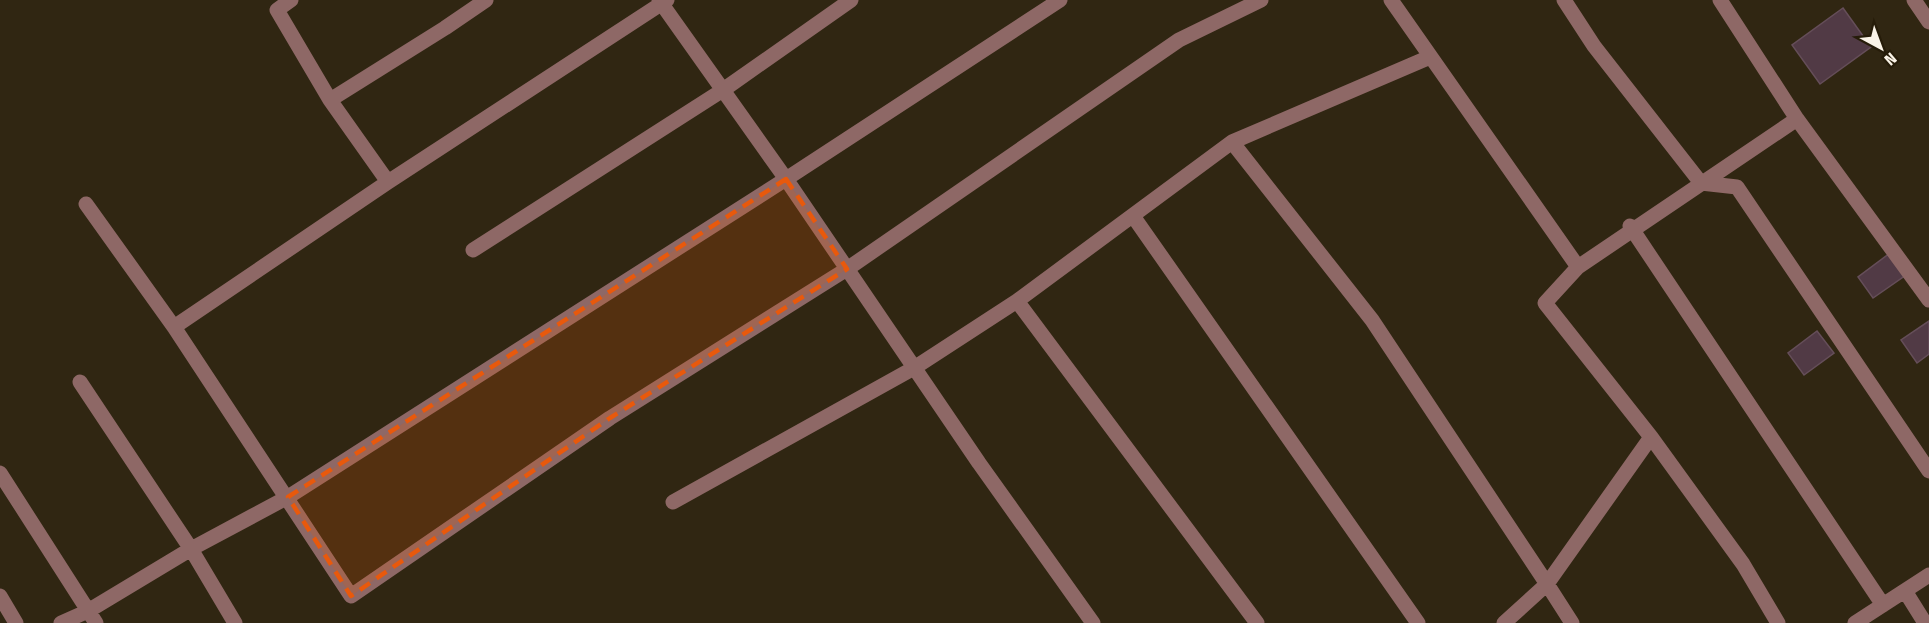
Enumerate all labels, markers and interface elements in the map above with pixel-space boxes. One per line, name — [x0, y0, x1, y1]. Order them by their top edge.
north arrow — [1851, 18, 1911, 78]
text: N — [1881, 49, 1900, 69]

